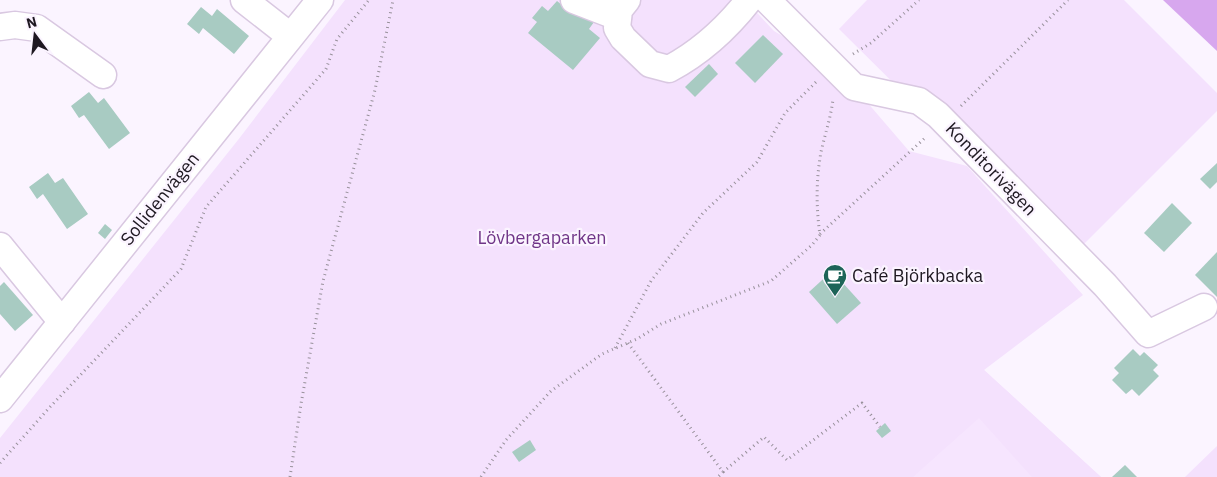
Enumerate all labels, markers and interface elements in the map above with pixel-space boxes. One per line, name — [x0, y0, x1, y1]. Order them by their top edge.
north arrow — [10, 10, 60, 60]
text: N — [24, 12, 39, 32]
street label: Konditorivägen — [941, 117, 1042, 220]
street label: Sollidenvägen — [115, 148, 204, 250]
park label: Lövbergaparken — [477, 226, 607, 249]
cafe icon: Café Björkbacka — [822, 263, 848, 297]
place label: Café Björkbacka — [852, 264, 984, 287]

